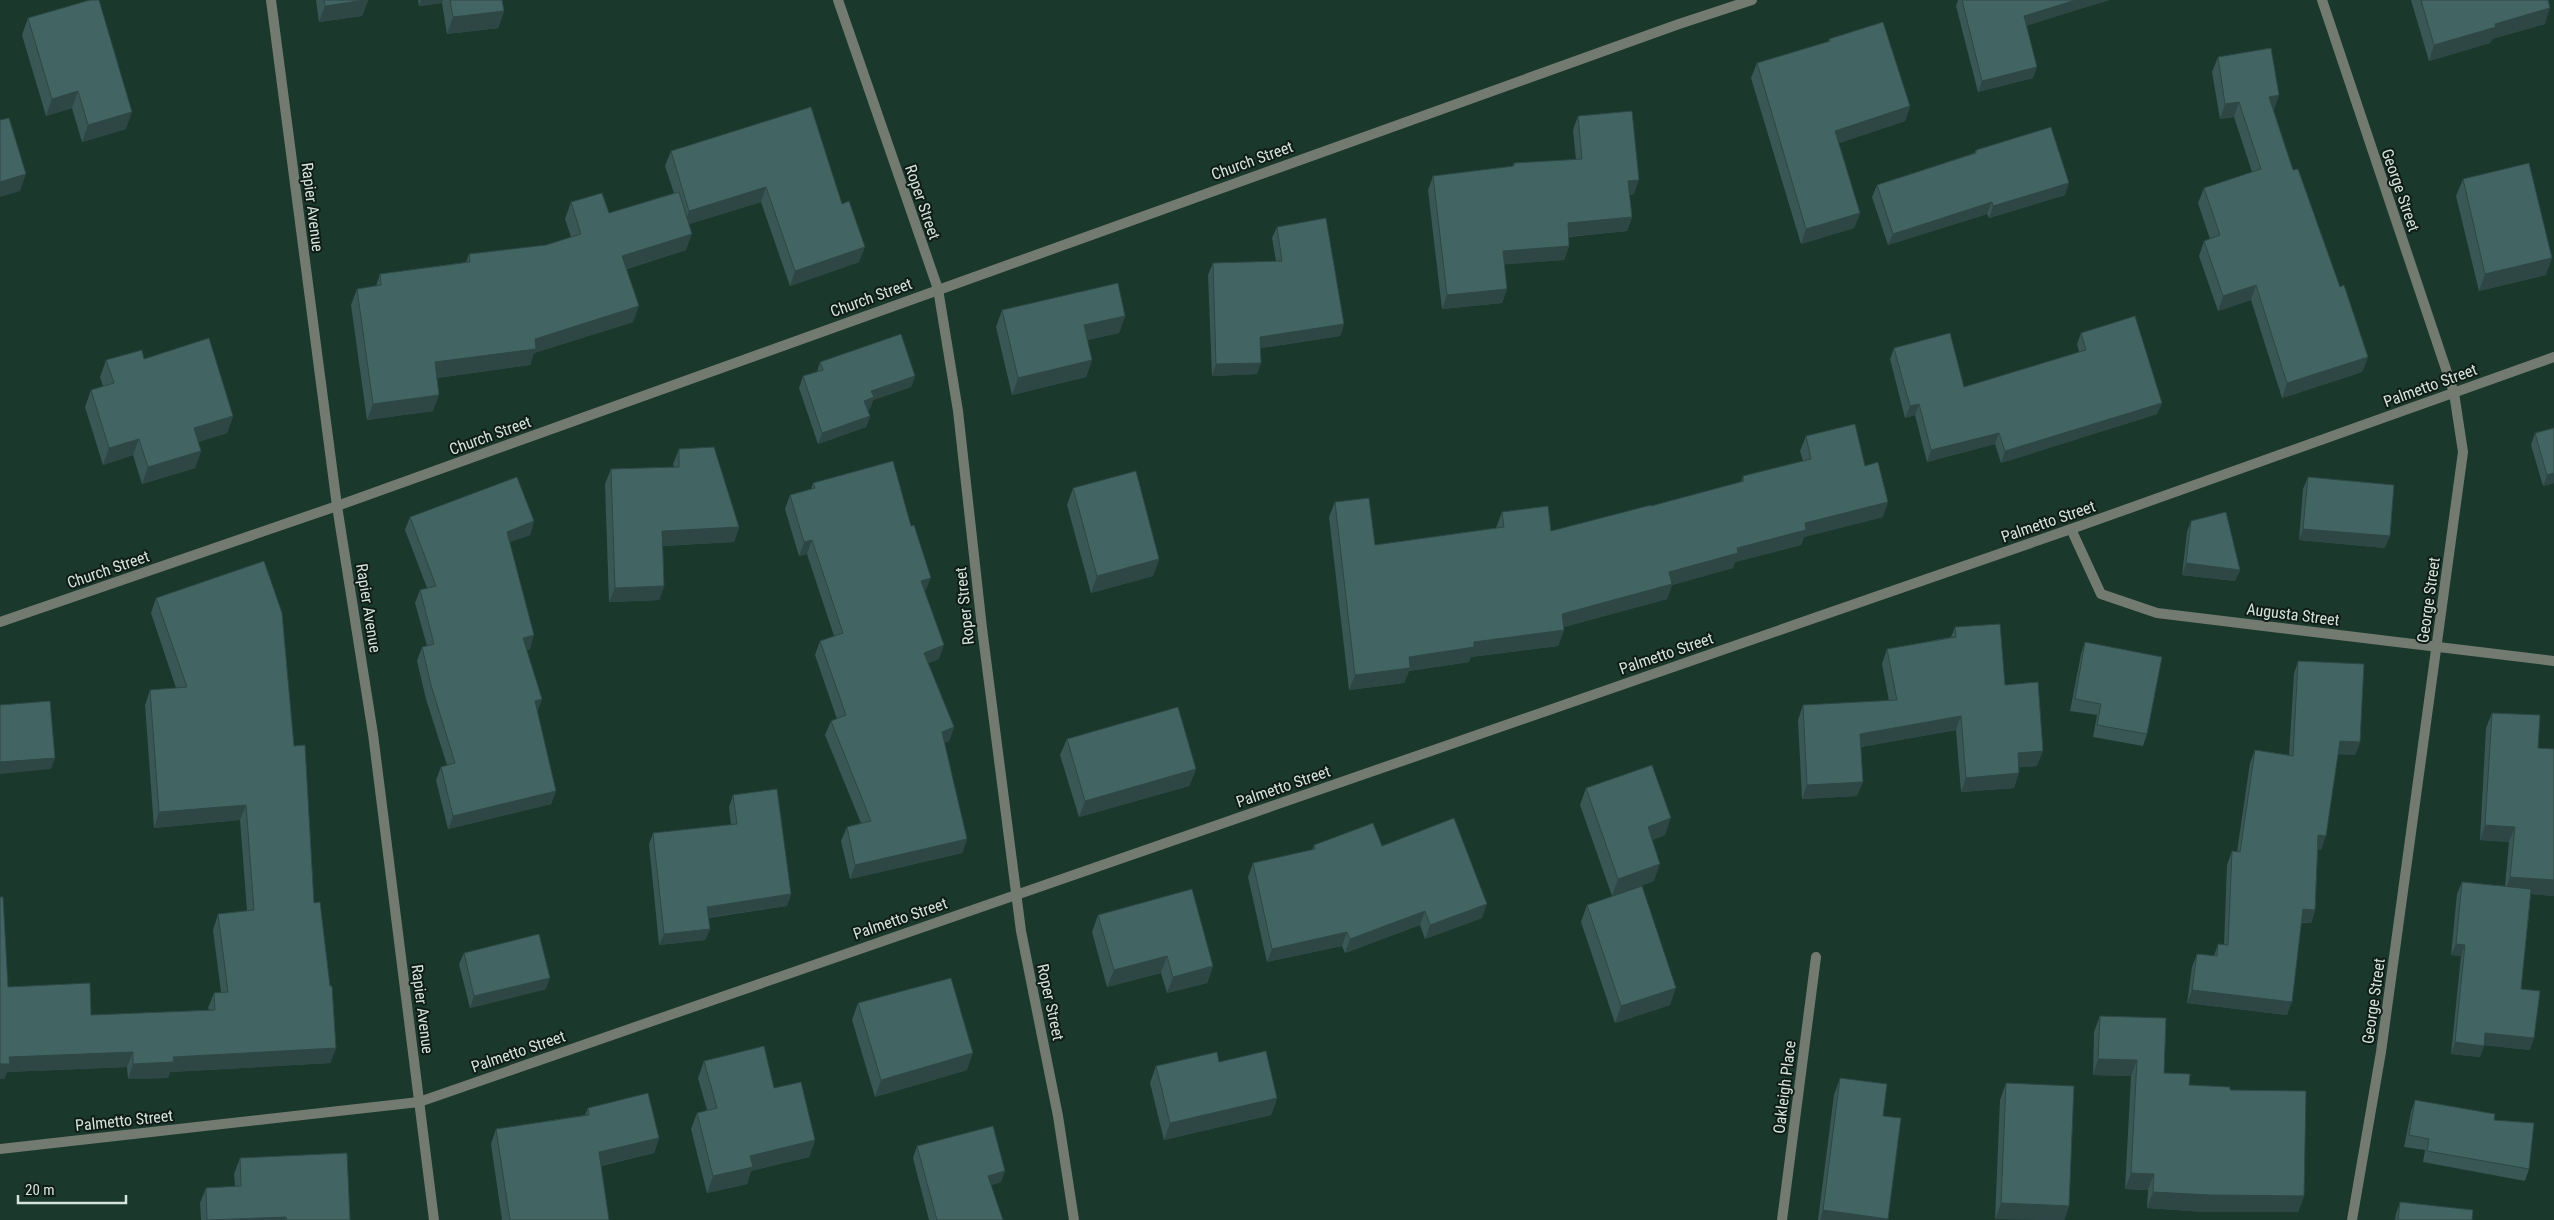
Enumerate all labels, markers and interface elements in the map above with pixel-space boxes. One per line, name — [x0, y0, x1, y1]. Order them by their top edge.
street label: Church Street — [1209, 137, 1296, 184]
street label: George Street — [2378, 146, 2424, 234]
street label: Rapier Avenue — [298, 161, 327, 253]
street label: Roper Street — [901, 162, 944, 242]
street label: Church Street — [828, 274, 915, 321]
street label: Palmetto Street — [2381, 360, 2480, 411]
street label: Church Street — [447, 412, 534, 459]
street label: Palmetto Street — [1999, 496, 2098, 546]
street label: Church Street — [65, 546, 152, 592]
street label: George Street — [2413, 556, 2444, 644]
street label: Rapier Avenue — [352, 562, 385, 654]
street label: Roper Street — [951, 566, 978, 646]
street label: Augusta Street — [2245, 599, 2341, 630]
street label: Palmetto Street — [1617, 628, 1716, 678]
street label: Palmetto Street — [1234, 761, 1333, 811]
street label: Palmetto Street — [851, 893, 950, 943]
street label: George Street — [2358, 957, 2389, 1045]
street label: Roper Street — [1033, 962, 1068, 1042]
street label: Rapier Avenue — [408, 963, 437, 1055]
street label: Palmetto Street — [469, 1026, 568, 1076]
street label: Oakleigh Place — [1769, 1039, 1800, 1135]
street label: Palmetto Street — [74, 1106, 174, 1135]
scale bar — [18, 1172, 125, 1204]
text: 20 m — [25, 1181, 55, 1199]

